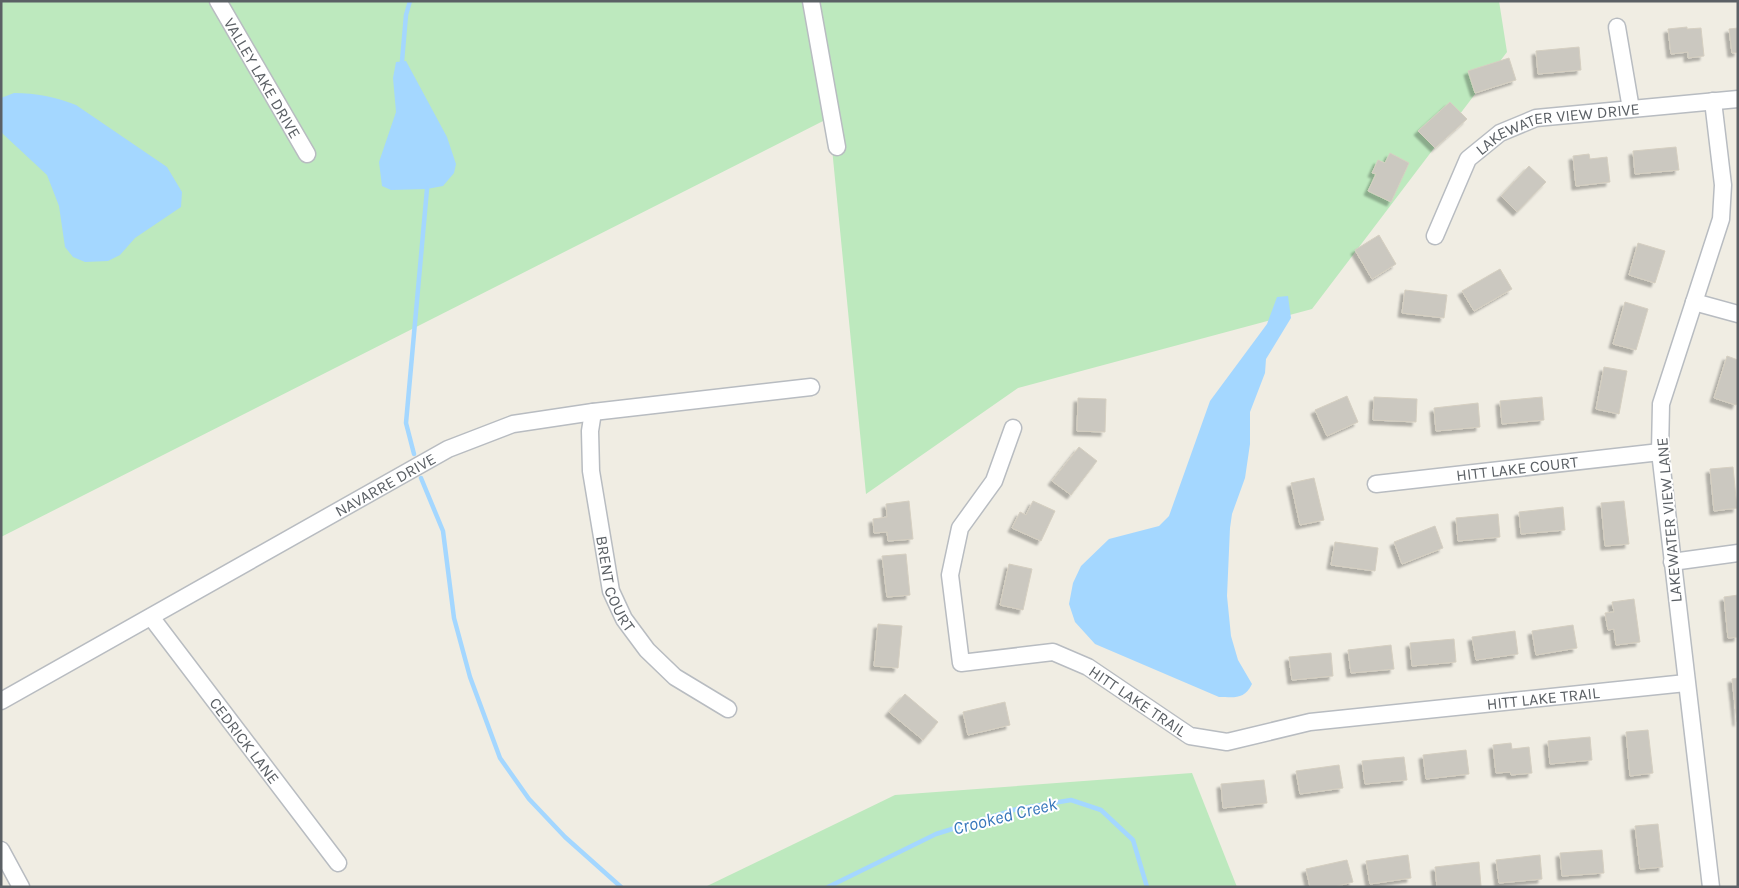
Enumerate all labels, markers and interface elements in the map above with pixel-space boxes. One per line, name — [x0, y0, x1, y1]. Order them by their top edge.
street label: VALLEY LAKE DRIVE — [220, 14, 305, 142]
street label: LAKEWATER VIEW DRIVE — [1472, 99, 1640, 159]
street label: LAKEWATER VIEW LANE — [1652, 437, 1686, 603]
street label: NAVARRE DRIVE — [331, 448, 439, 520]
street label: HITT LAKE COURT — [1455, 452, 1579, 484]
street label: BRENT COURT — [592, 534, 640, 635]
street label: HITT LAKE TRAIL — [1086, 661, 1191, 741]
street label: HITT LAKE TRAIL — [1486, 682, 1601, 713]
street label: CEDRICK LANE — [206, 693, 284, 787]
water label: Crooked Creek — [951, 792, 1060, 840]

